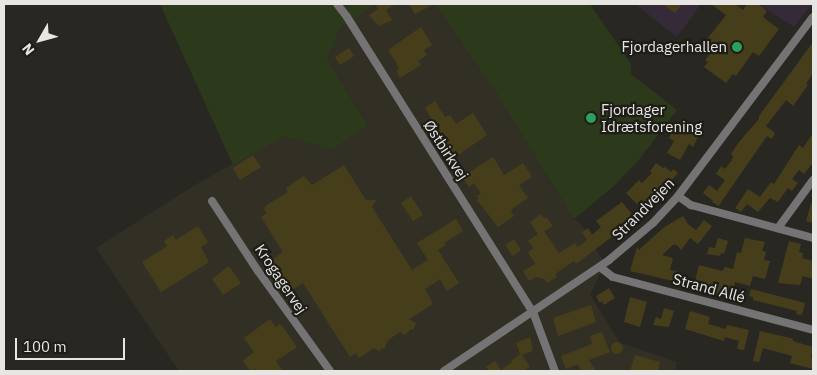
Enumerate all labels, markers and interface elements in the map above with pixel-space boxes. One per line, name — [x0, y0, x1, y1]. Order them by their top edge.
north arrow — [15, 15, 65, 65]
place label: Fjordagerhallen — [622, 38, 727, 56]
text: N — [18, 40, 38, 59]
marker: Fjordagerhallen — [731, 41, 743, 53]
place label: Fjordager Idrætsforening — [601, 100, 702, 135]
marker: Fjordager Idrætsforening — [585, 112, 597, 124]
street label: Østbirkvej — [420, 117, 472, 183]
street label: Strandvejen — [608, 174, 678, 244]
street label: Krogagervej — [251, 241, 311, 317]
street label: Strand Allé — [671, 270, 747, 306]
scale bar — [18, 328, 128, 360]
text: 100 m — [23, 337, 67, 356]

